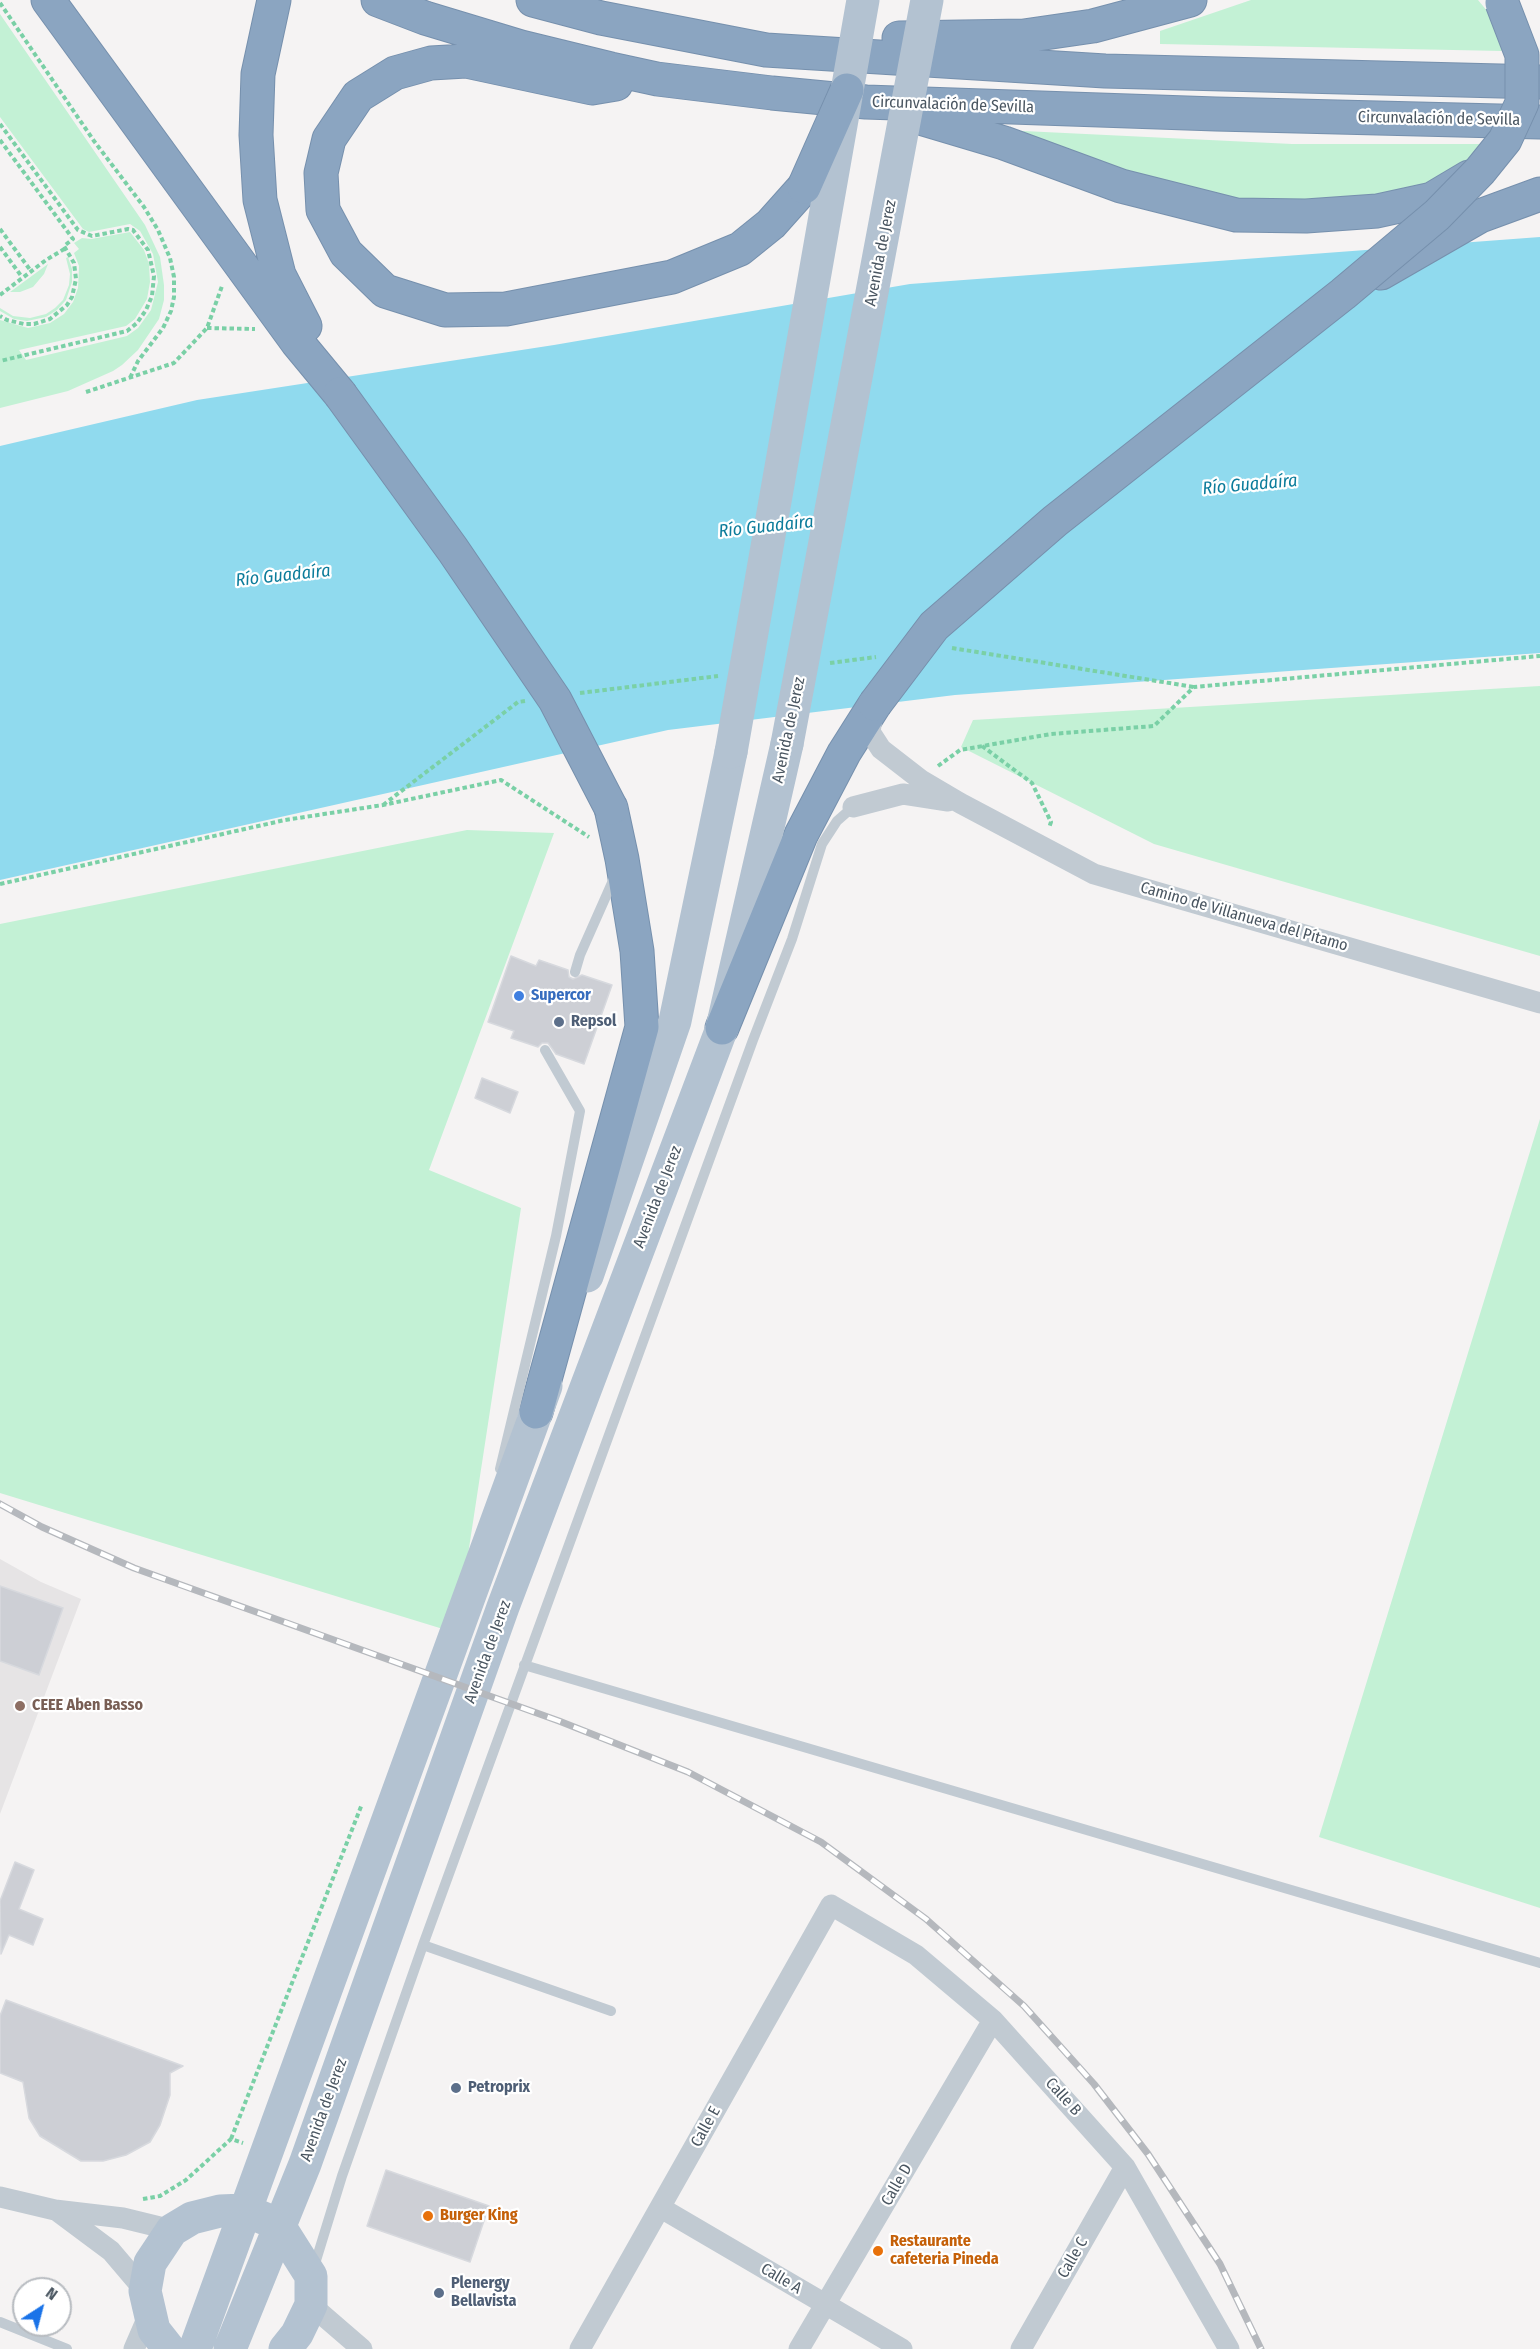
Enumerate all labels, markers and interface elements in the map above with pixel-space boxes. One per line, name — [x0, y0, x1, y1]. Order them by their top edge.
street label: Circunvalación de Sevilla — [872, 93, 1034, 117]
street label: Circunvalación de Sevilla — [1358, 108, 1520, 130]
street label: Avenida de Jerez — [861, 198, 901, 308]
water label: Río Guadaíra — [1202, 470, 1298, 500]
water label: Río Guadaíra — [717, 511, 815, 543]
water label: Río Guadaíra — [234, 560, 332, 592]
street label: Avenida de Jerez — [768, 675, 810, 785]
street label: Camino de Villanueva del Pítamo — [1138, 878, 1350, 956]
place label: Supercor — [531, 986, 591, 1006]
marker: Supercor — [512, 989, 526, 1003]
place label: Repsol — [571, 1012, 616, 1032]
marker: Repsol — [552, 1015, 566, 1029]
street label: Avenida de Jerez — [630, 1143, 686, 1251]
street label: Avenida de Jerez — [461, 1598, 515, 1706]
place label: CEEE Aben Basso — [32, 1696, 143, 1716]
marker: CEEE Aben Basso — [13, 1699, 27, 1713]
street label: Avenida de Jerez — [297, 2056, 351, 2164]
street label: Calle B — [1041, 2074, 1085, 2120]
place label: Petroprix — [468, 2078, 530, 2098]
marker: Petroprix — [449, 2081, 463, 2095]
street label: Calle E — [687, 2103, 725, 2151]
street label: Calle D — [877, 2161, 917, 2209]
place label: Burger King — [440, 2206, 518, 2226]
marker: Burger King — [421, 2209, 435, 2223]
place label: Restaurante cafeteria Pineda — [890, 2232, 999, 2270]
street label: Calle C — [1054, 2234, 1092, 2282]
marker: Restaurante cafeteria Pineda — [871, 2244, 885, 2258]
street label: Calle A — [757, 2259, 805, 2299]
place label: Plenergy Bellavista — [451, 2274, 517, 2312]
north arrow — [12, 2277, 72, 2337]
text: N — [42, 2283, 61, 2304]
marker: Plenergy Bellavista — [432, 2286, 446, 2300]

